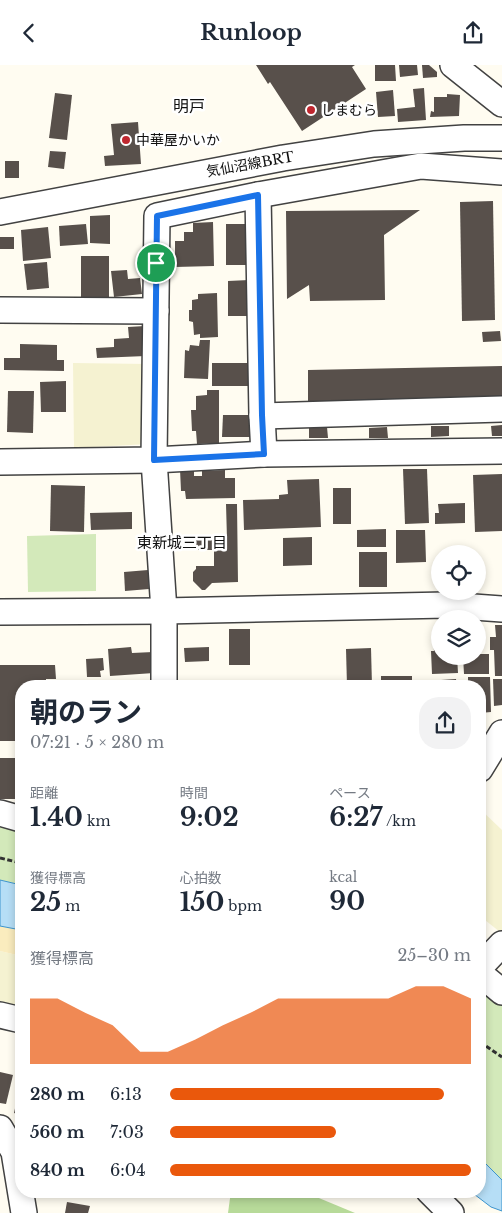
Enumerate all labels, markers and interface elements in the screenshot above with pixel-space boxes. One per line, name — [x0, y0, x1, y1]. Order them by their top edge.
icon: back — [15, 19, 43, 47]
text: Runloop — [200, 19, 302, 46]
icon: share — [459, 19, 487, 47]
district label: 明戸 — [173, 96, 205, 116]
place label: しまむら — [321, 101, 377, 119]
marker: しまむら — [305, 104, 317, 116]
place label: 中華屋かいか — [136, 131, 220, 149]
marker: 中華屋かいか — [120, 134, 132, 146]
street label: 気仙沼線BRT — [205, 147, 295, 181]
pin — [135, 242, 177, 284]
icon: arrive — [142, 249, 170, 277]
district label: 東新城三丁目 — [137, 533, 227, 552]
map controls — [431, 545, 486, 665]
button: locate — [431, 545, 486, 600]
button: layers — [431, 610, 486, 665]
text: 朝のラン — [30, 695, 142, 730]
button: share — [419, 697, 471, 749]
text: 07:21 · 5 × 280 m — [30, 732, 164, 752]
text: 距離 — [30, 784, 58, 802]
text: 時間 — [180, 784, 208, 802]
text: ペース — [329, 784, 371, 802]
text: 1.40 — [30, 802, 83, 833]
text: 9:02 — [180, 802, 239, 833]
text: 6:27 — [329, 802, 382, 833]
text: km — [83, 812, 111, 830]
text: /km — [382, 812, 416, 830]
text: kcal — [329, 868, 357, 886]
text: 獲得標高 — [30, 869, 86, 887]
text: 心拍数 — [180, 869, 222, 887]
text: 90 — [329, 886, 365, 917]
text: 25 — [30, 887, 61, 918]
text: 150 — [180, 887, 224, 918]
text: m — [61, 897, 80, 915]
text: bpm — [224, 897, 262, 915]
text: 25–30 m — [397, 945, 471, 965]
text: 獲得標高 — [30, 948, 94, 968]
text: 280 m — [30, 1084, 85, 1104]
text: 6:13 — [110, 1084, 142, 1104]
text: 560 m — [30, 1122, 84, 1142]
text: 7:03 — [110, 1122, 144, 1142]
text: 840 m — [30, 1160, 85, 1180]
text: 6:04 — [110, 1160, 146, 1180]

